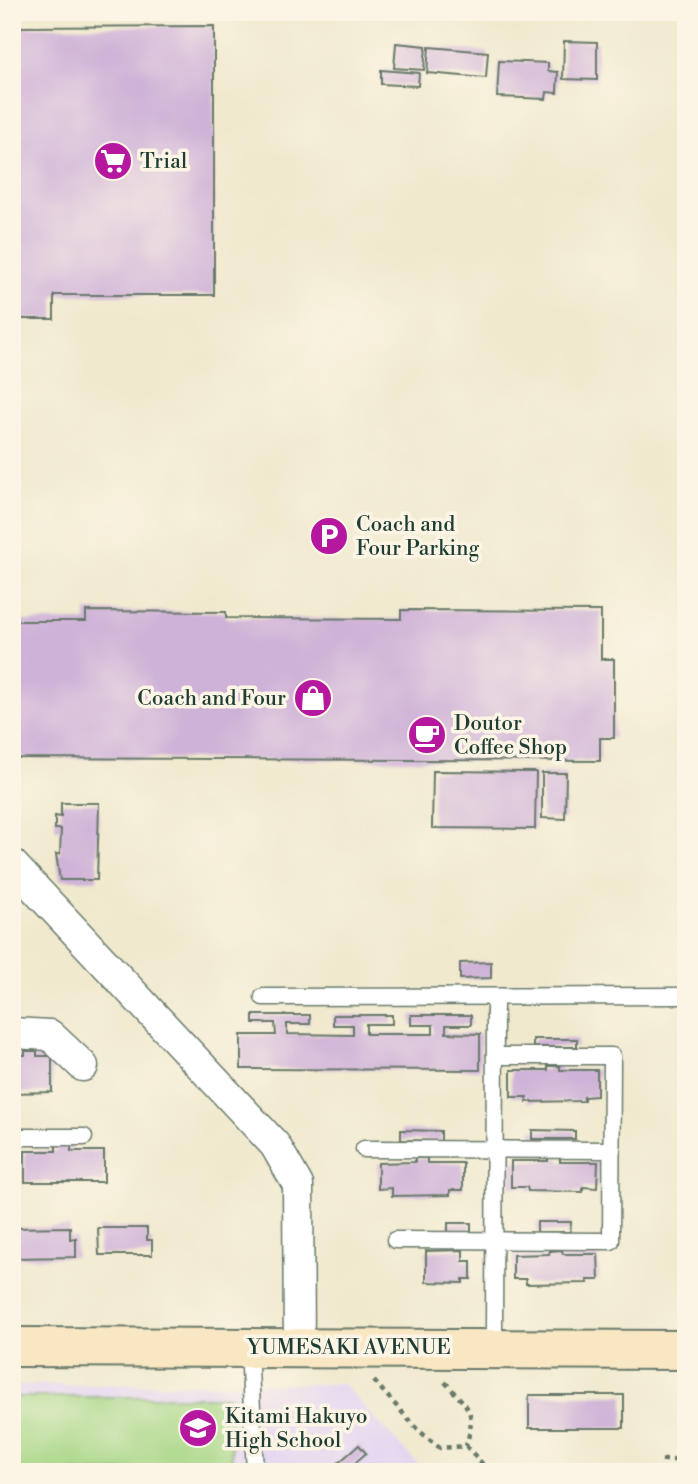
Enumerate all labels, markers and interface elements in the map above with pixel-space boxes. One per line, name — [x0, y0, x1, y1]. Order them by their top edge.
supermarket icon: Trial — [92, 140, 134, 182]
place label: Trial — [140, 149, 187, 175]
place label: Coach and Four Parking — [356, 512, 480, 562]
parking icon: Coach and Four Parking — [308, 515, 350, 557]
shop icon: Coach and Four — [292, 677, 334, 719]
place label: Coach and Four — [137, 686, 286, 712]
place label: Doutor Coffee Shop — [454, 711, 567, 761]
cafe icon: Doutor Coffee Shop — [406, 714, 448, 756]
street label: YUMESAKI AVENUE — [246, 1335, 451, 1361]
place label: Kitami Hakuyo High School — [225, 1404, 368, 1454]
school or university icon: Kitami Hakuyo High School — [177, 1407, 219, 1449]

